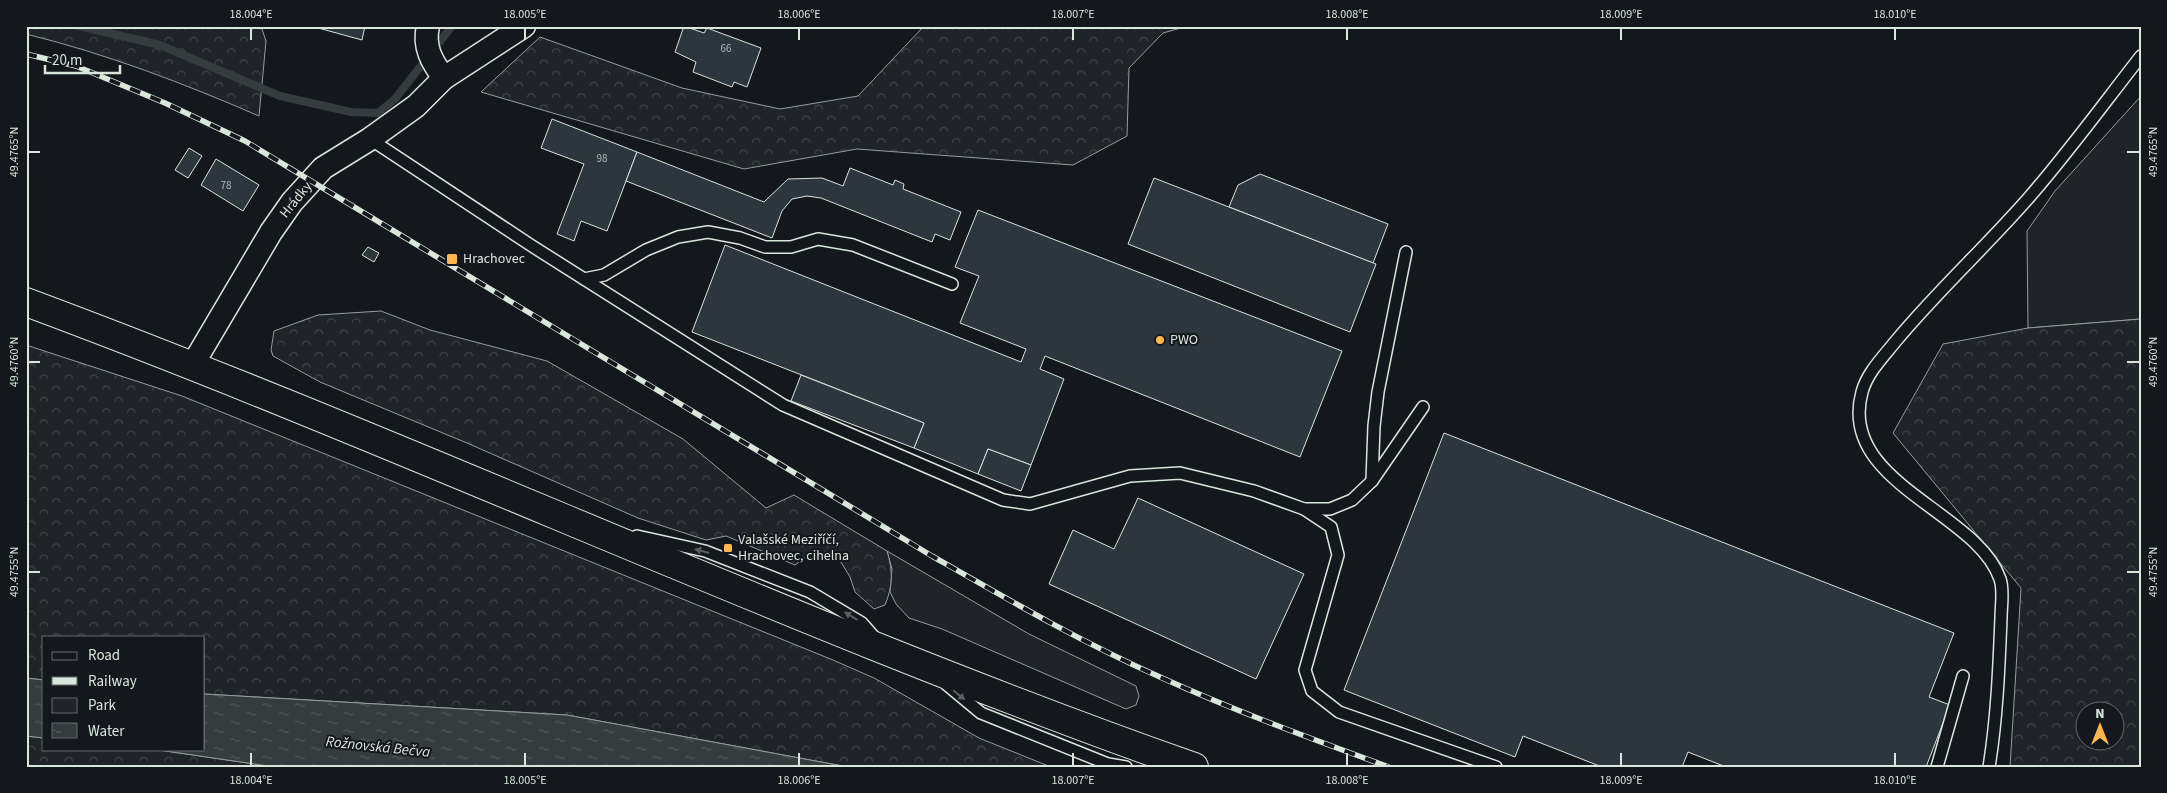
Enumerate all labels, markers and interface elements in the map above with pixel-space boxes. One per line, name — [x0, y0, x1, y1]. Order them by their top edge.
text: 18.004°E — [229, 6, 273, 23]
text: 18.005°E — [503, 6, 547, 23]
text: 18.006°E — [777, 6, 821, 23]
text: 18.007°E — [1051, 6, 1095, 23]
text: 18.008°E — [1325, 6, 1369, 23]
text: 18.009°E — [1599, 6, 1643, 23]
text: 18.010°E — [1873, 6, 1917, 23]
house number: 66 — [721, 41, 732, 56]
scale bar — [45, 42, 120, 74]
text: 20 m — [52, 50, 82, 71]
text: 49.4765°N — [6, 127, 23, 177]
text: 49.4765°N — [2145, 127, 2162, 177]
house number: 98 — [597, 151, 608, 166]
street label: Hrádky — [275, 177, 317, 223]
house number: 78 — [221, 178, 232, 193]
place label: Hrachovec — [463, 249, 526, 269]
marker: Hrachovec — [445, 252, 459, 266]
place label: PWO — [1170, 330, 1198, 350]
marker: PWO — [1154, 334, 1166, 346]
text: 49.4760°N — [6, 337, 23, 387]
text: 49.4760°N — [2145, 337, 2162, 387]
place label: Valašské Meziříčí, Hrachovec, cihelna — [738, 530, 849, 566]
marker: Valašské Meziříčí, Hrachovec, cihelna — [722, 542, 734, 554]
text: 49.4755°N — [6, 547, 23, 597]
one-way arrow — [695, 547, 710, 555]
text: 49.4755°N — [2145, 547, 2162, 597]
one-way arrow — [844, 612, 857, 621]
legend — [42, 636, 205, 750]
text: Road — [88, 645, 120, 666]
text: Railway — [88, 671, 137, 692]
one-way arrow — [953, 689, 965, 700]
text: Park — [88, 695, 117, 716]
north arrow — [2074, 700, 2124, 750]
text: N — [2095, 704, 2105, 724]
text: Water — [88, 721, 125, 742]
water label: Rožnovská Bečva — [325, 731, 431, 763]
text: 18.004°E — [229, 772, 273, 789]
text: 18.005°E — [503, 772, 547, 789]
text: 18.006°E — [777, 772, 821, 789]
text: 18.007°E — [1051, 772, 1095, 789]
text: 18.008°E — [1325, 772, 1369, 789]
text: 18.009°E — [1599, 772, 1643, 789]
text: 18.010°E — [1873, 772, 1917, 789]

